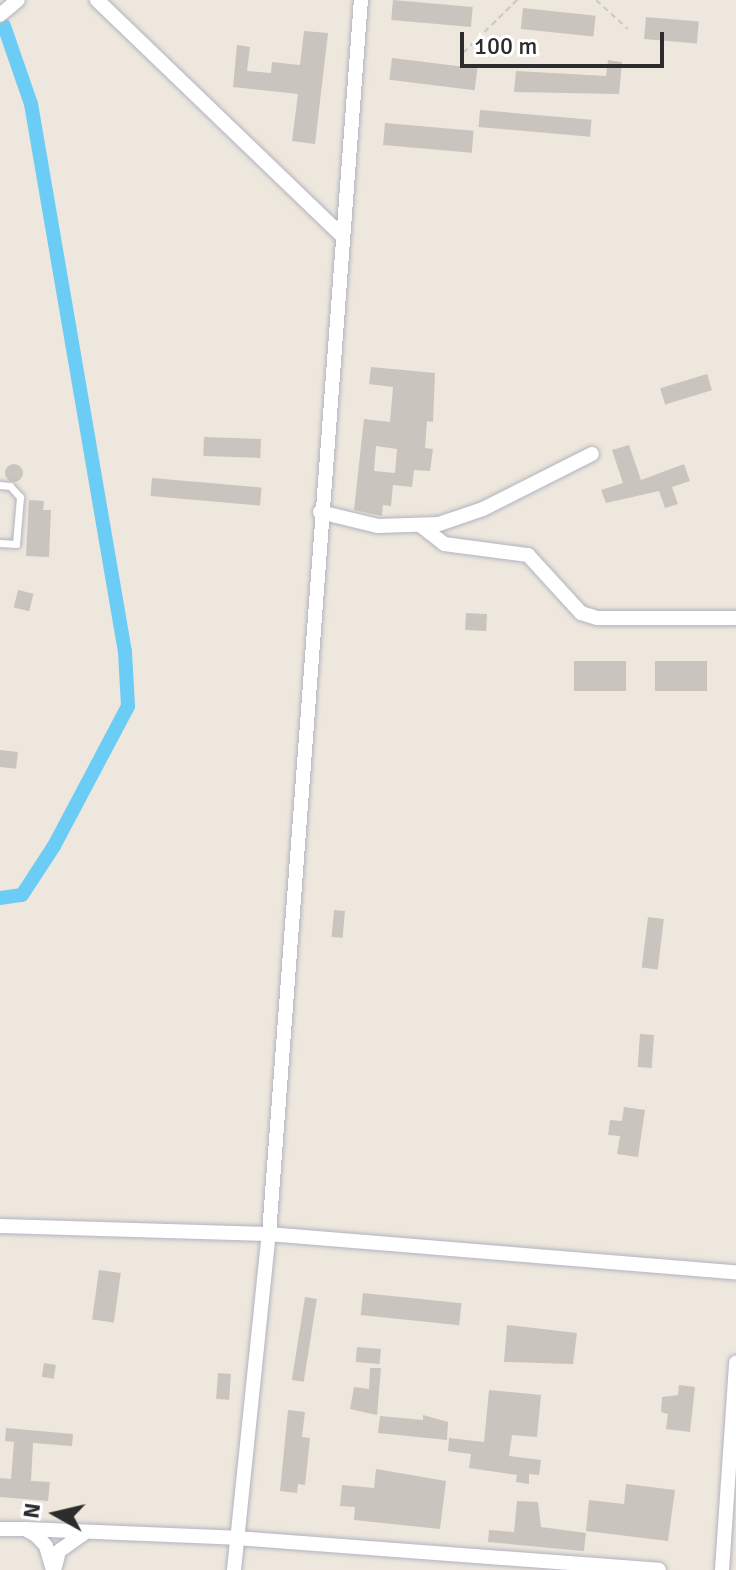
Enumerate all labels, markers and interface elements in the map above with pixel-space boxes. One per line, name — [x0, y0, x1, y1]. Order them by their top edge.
scale bar — [464, 16, 668, 66]
text: 100 m — [474, 31, 537, 61]
north arrow — [16, 1474, 96, 1554]
text: N — [17, 1501, 46, 1520]

